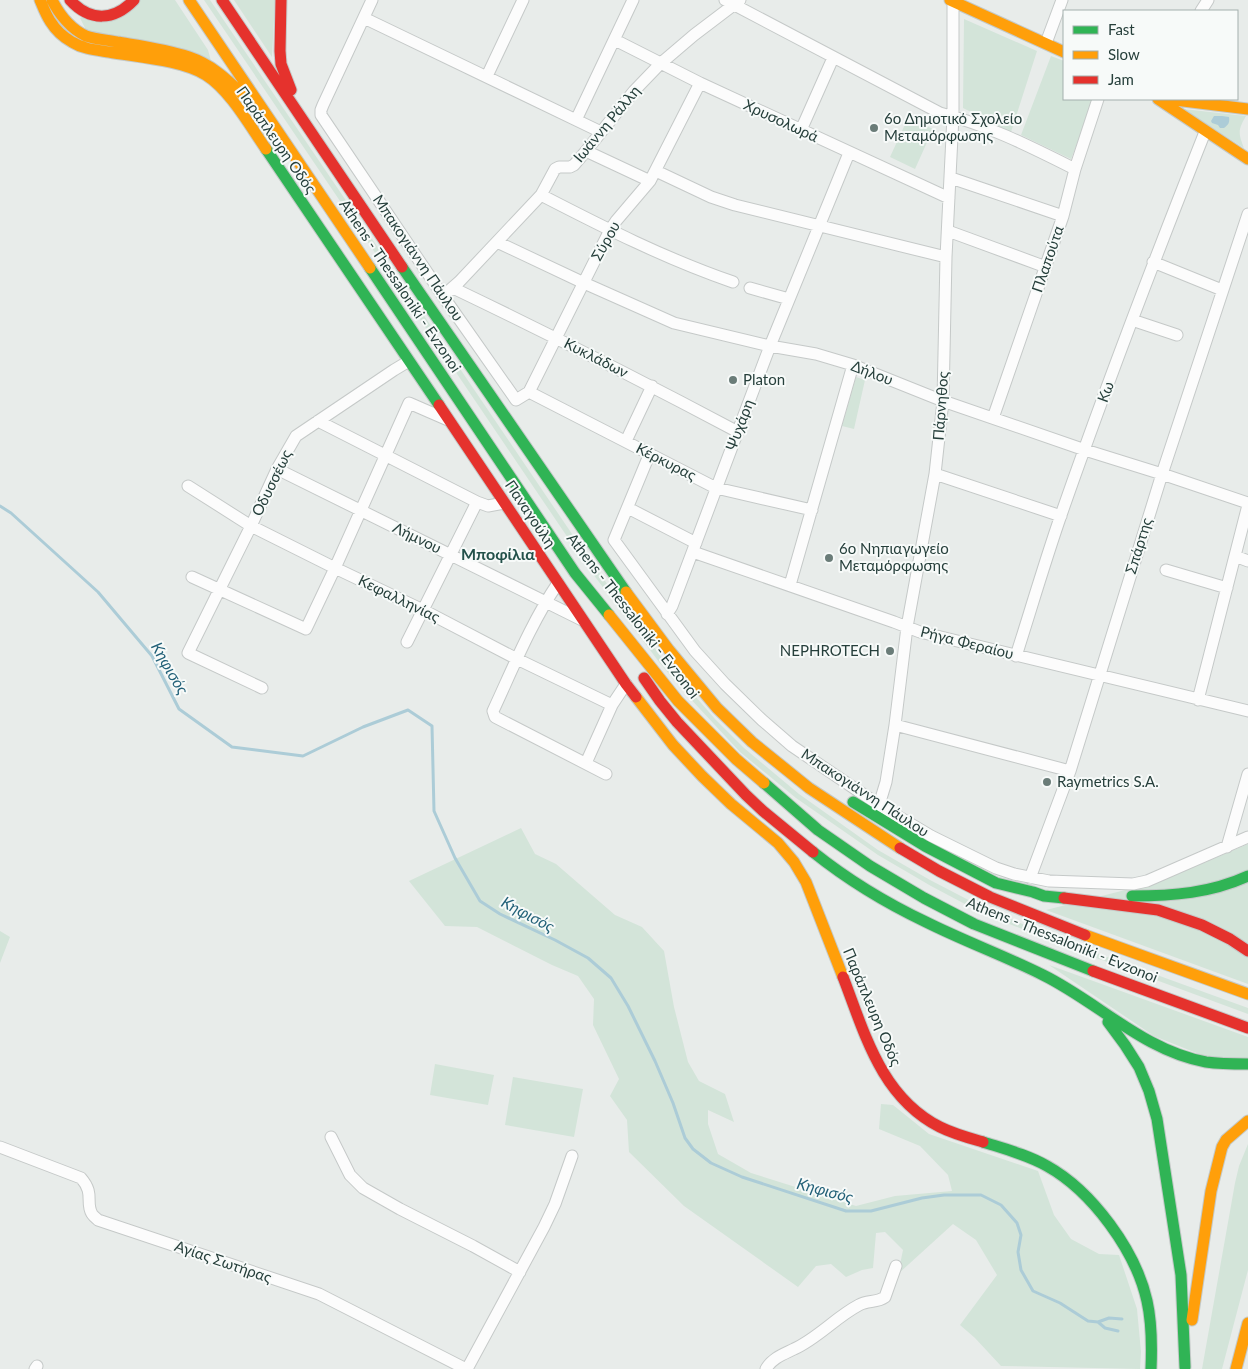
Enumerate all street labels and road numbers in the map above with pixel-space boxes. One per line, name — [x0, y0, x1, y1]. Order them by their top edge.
street label: Ιωάννη Ράλλη — [569, 81, 644, 165]
street label: Παράπλευρη Οδός — [233, 83, 320, 196]
street label: Χρυσολωρά — [741, 95, 822, 145]
street label: Μπακογιάννη Πάυλου — [370, 191, 468, 324]
street label: Athens - Thessaloniki - Evzonoi — [336, 196, 466, 375]
street label: Σύρου — [587, 218, 623, 263]
street label: Πλαπούτα — [1027, 223, 1067, 294]
street label: Κυκλάδων — [561, 333, 632, 381]
street label: Δήλου — [849, 356, 896, 388]
street label: Πάρνηθος — [929, 371, 951, 441]
street label: Κω — [1093, 379, 1117, 405]
street label: Ψυχάρη — [721, 397, 757, 453]
street label: Κέρκυρας — [633, 438, 700, 484]
street label: Οδυσσέως — [247, 446, 295, 519]
street label: Παναγούλη — [502, 476, 560, 551]
street label: Σπάρτης — [1121, 515, 1155, 576]
street label: Λήμνου — [390, 518, 445, 557]
street label: Athens - Thessaloniki - Evzonoi — [564, 529, 704, 702]
street label: Κεφαλληνίας — [356, 571, 443, 626]
street label: Ρήγα Φεραίου — [919, 622, 1016, 662]
street label: Μπακογιάννη Πάυλου — [798, 744, 933, 840]
street label: Athens - Thessaloniki - Evzonoi — [964, 892, 1161, 986]
street label: Παράπλευρη Οδός — [840, 945, 906, 1068]
street label: Αγίας Σωτήρας — [173, 1236, 274, 1286]

